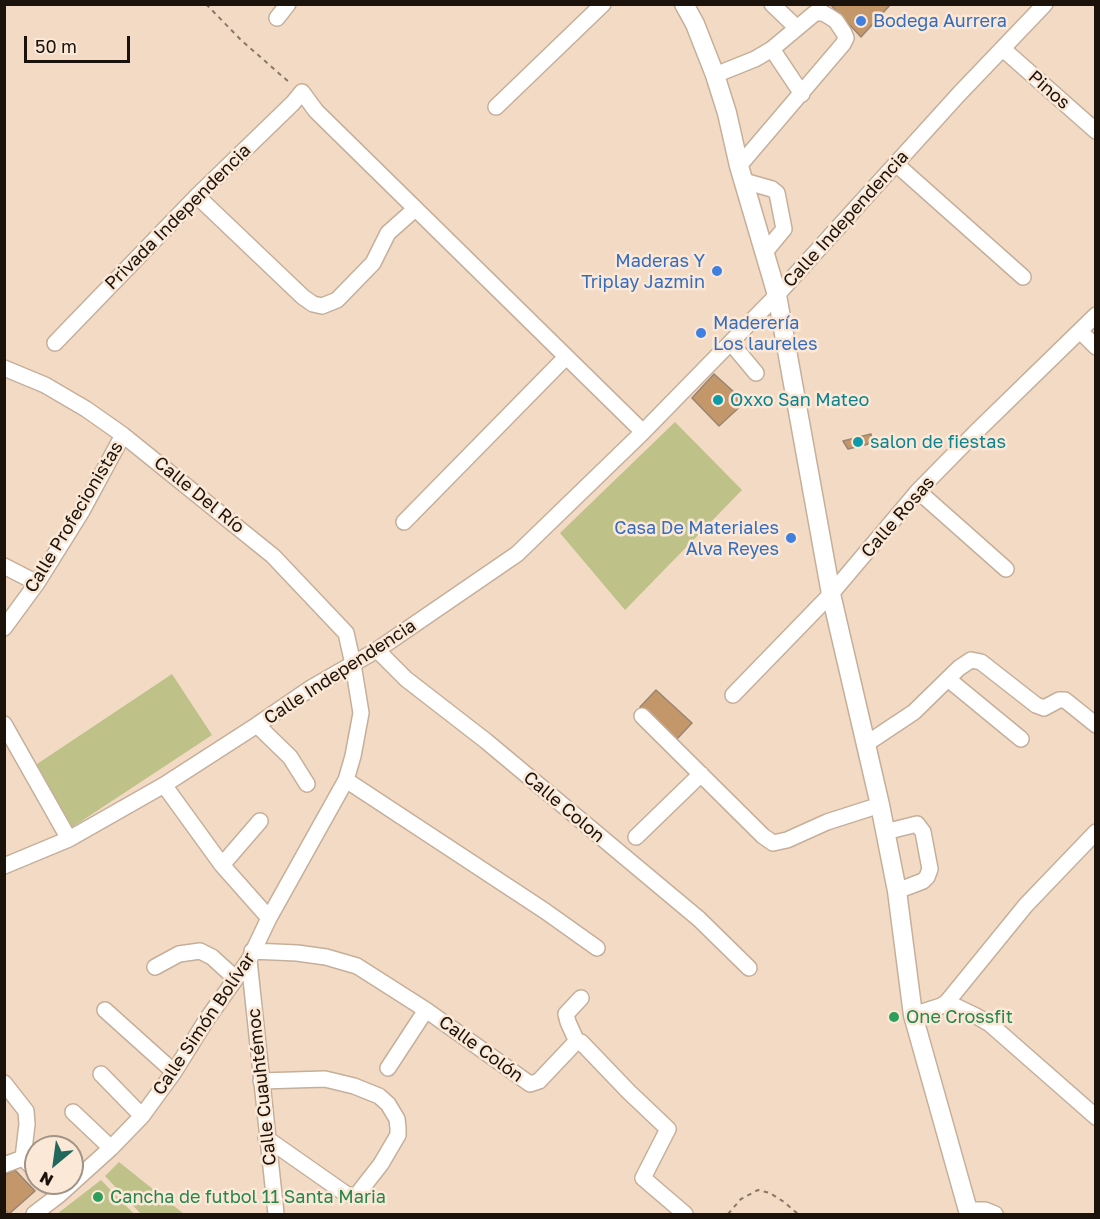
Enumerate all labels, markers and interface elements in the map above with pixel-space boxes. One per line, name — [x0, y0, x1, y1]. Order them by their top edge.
place label: Bodega Aurrera — [873, 10, 1007, 32]
marker: Bodega Aurrera — [854, 14, 868, 28]
scale bar — [27, 24, 134, 62]
text: 50 m — [35, 35, 77, 57]
street label: Pinos — [1024, 66, 1074, 114]
street label: Privada Independencia — [101, 140, 255, 294]
street label: Calle Independencia — [779, 146, 913, 292]
place label: Maderas Y Triplay Jazmin — [581, 250, 705, 292]
marker: Maderas Y Triplay Jazmin — [710, 264, 724, 278]
place label: Maderería Los laureles — [713, 312, 818, 354]
marker: Maderería Los laureles — [694, 326, 708, 340]
place label: Oxxo San Mateo — [730, 389, 869, 411]
marker: Oxxo San Mateo — [711, 393, 725, 407]
place label: salon de fiestas — [870, 431, 1006, 453]
marker: salon de fiestas — [851, 435, 865, 449]
street label: Calle Profecionistas — [20, 437, 128, 597]
street label: Calle Del Río — [150, 452, 248, 538]
street label: Calle Rosas — [857, 472, 939, 562]
place label: Casa De Materiales Alva Reyes — [614, 517, 779, 560]
marker: Casa De Materiales Alva Reyes — [784, 531, 798, 545]
street label: Calle Independencia — [260, 615, 420, 729]
street label: Calle Colon — [519, 767, 609, 847]
street label: Calle Simón Bolívar — [148, 949, 260, 1099]
place label: One Crossfit — [906, 1006, 1013, 1028]
street label: Calle Cuauhtémoc — [243, 1007, 281, 1167]
marker: One Crossfit — [887, 1010, 901, 1024]
street label: Calle Colón — [435, 1011, 527, 1087]
north arrow — [24, 1135, 84, 1195]
text: N — [36, 1167, 56, 1191]
place label: Cancha de futbol 11 Santa Maria — [110, 1186, 386, 1208]
marker: Cancha de futbol 11 Santa Maria — [91, 1190, 105, 1204]

